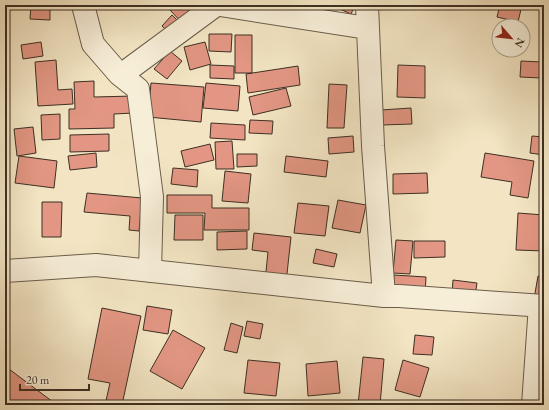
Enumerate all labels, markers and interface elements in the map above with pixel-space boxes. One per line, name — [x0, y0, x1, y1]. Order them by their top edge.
north arrow — [491, 18, 531, 58]
text: N — [512, 35, 528, 50]
scale bar — [20, 366, 89, 392]
text: 20 m — [26, 372, 50, 388]

